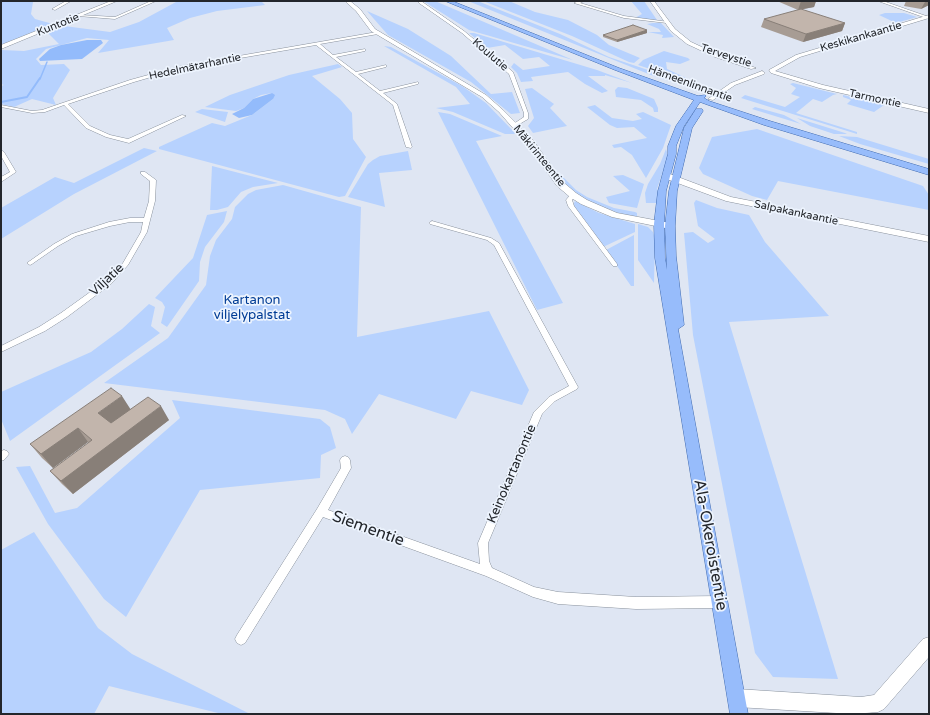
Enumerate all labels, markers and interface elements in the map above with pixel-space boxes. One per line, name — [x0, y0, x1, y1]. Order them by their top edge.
street label: Kuntotie — [35, 11, 81, 39]
street label: Keskikankaantie — [819, 19, 903, 55]
street label: Koulutie — [469, 36, 511, 74]
street label: Terveystie — [699, 42, 753, 70]
street label: Hedelmätarhantie — [148, 51, 242, 83]
street label: Hämeenlinnantie — [646, 63, 734, 105]
street label: Tarmontie — [848, 87, 902, 111]
street label: Mäkirinteentie — [510, 123, 568, 189]
street label: Salpakankaantie — [753, 198, 839, 228]
street label: Viljatie — [87, 260, 127, 300]
park label: Kartanon viljelypalstat — [214, 293, 290, 324]
street label: Keinokartanontie — [484, 422, 540, 526]
street label: Ala-Okeroistentie — [689, 478, 731, 612]
street label: Siementie — [329, 507, 407, 551]

